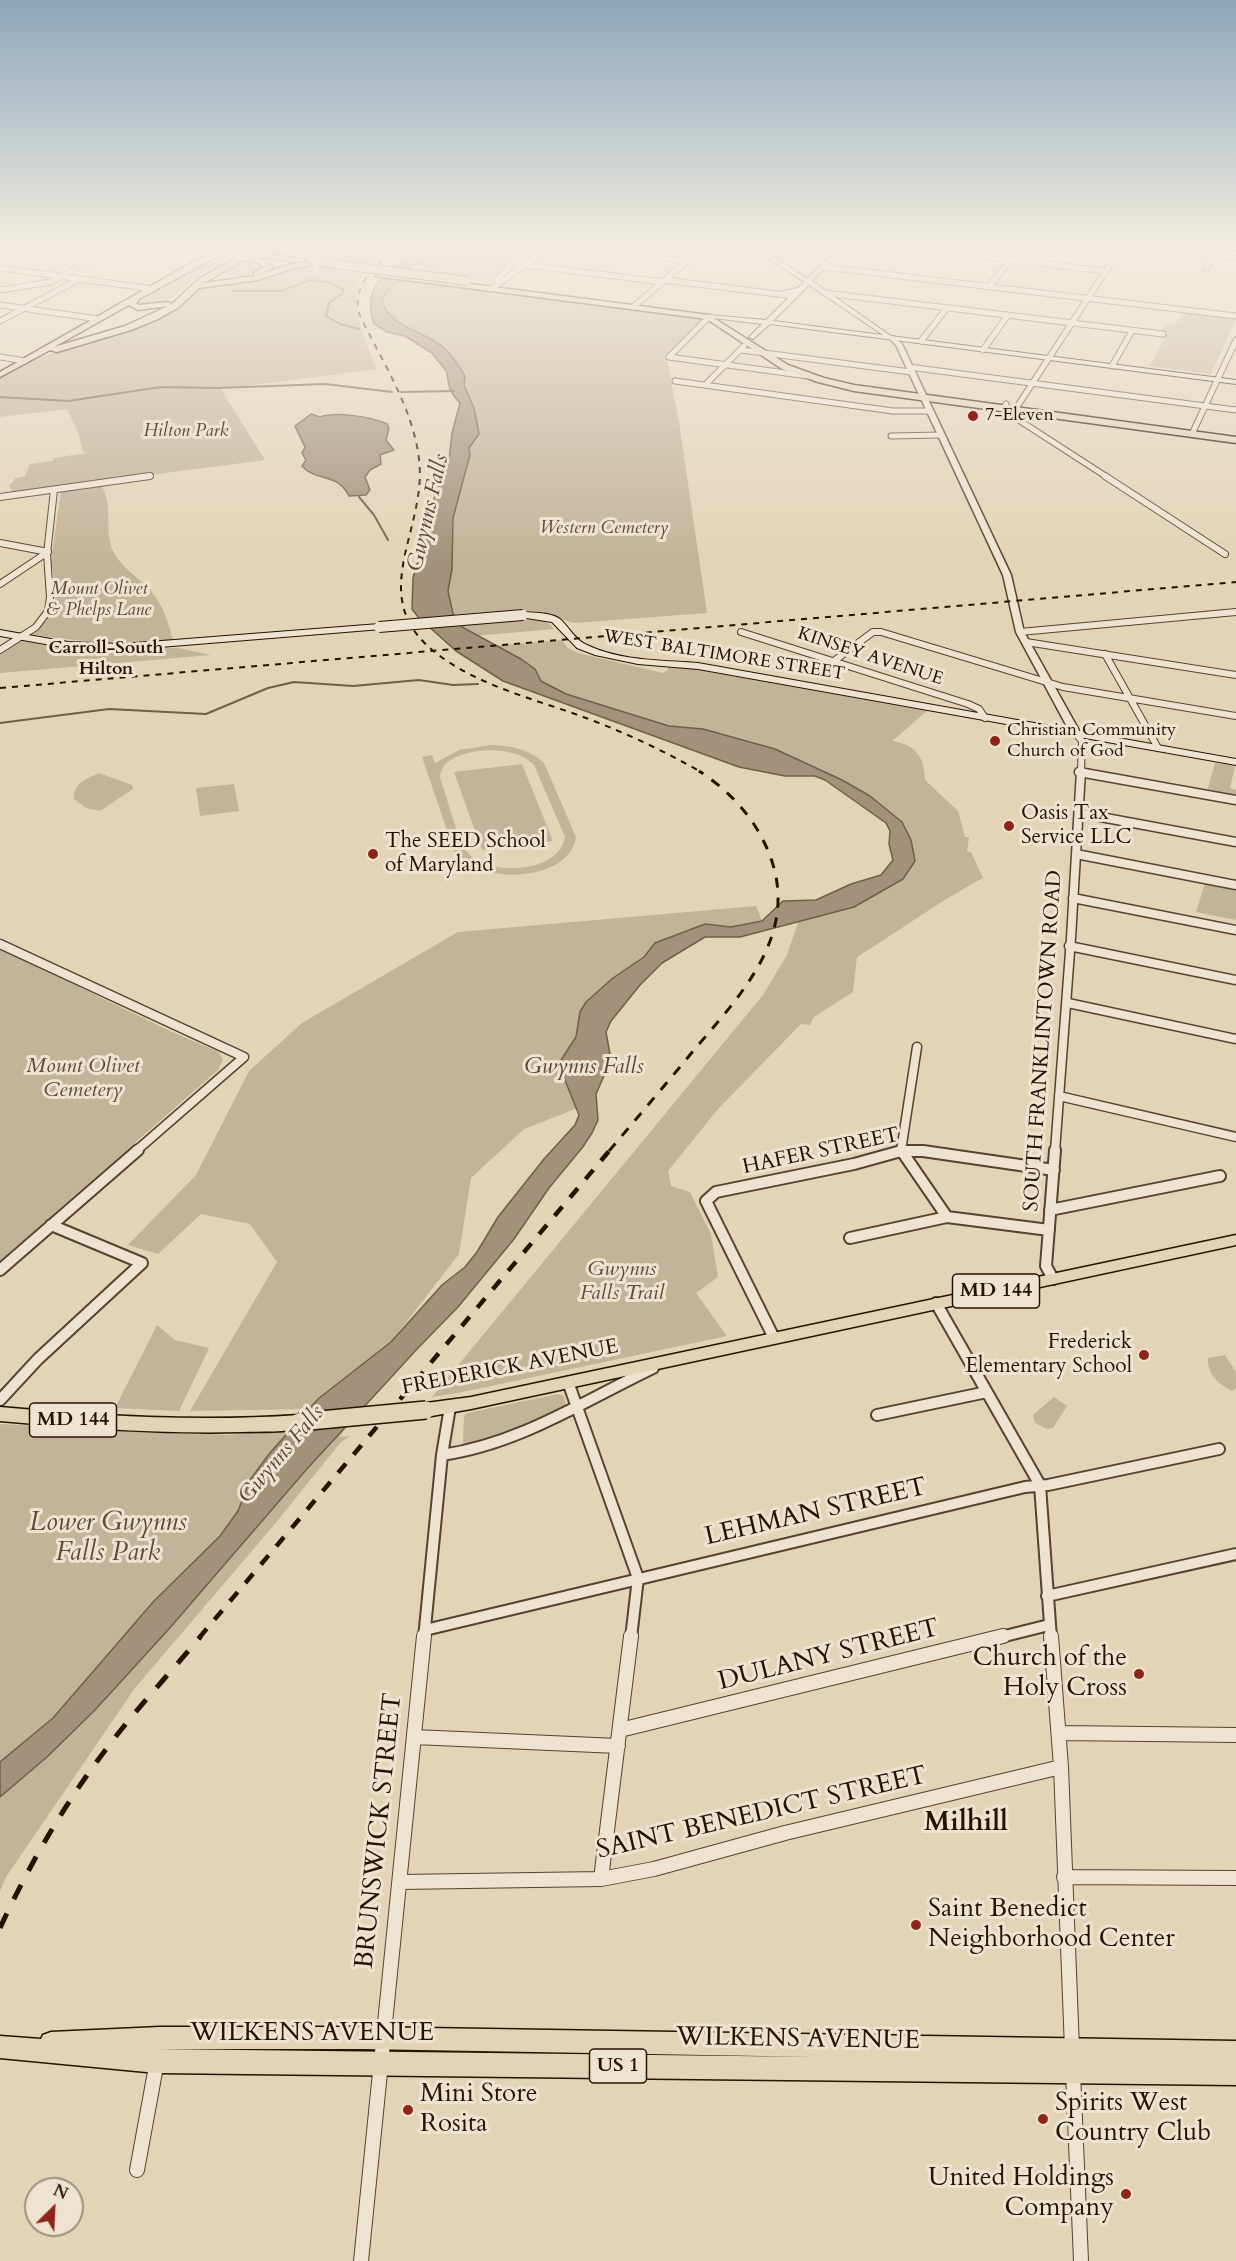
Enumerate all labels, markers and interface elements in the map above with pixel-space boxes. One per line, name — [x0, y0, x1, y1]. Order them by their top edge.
place label: 7-Eleven — [985, 405, 1054, 427]
marker: 7-Eleven — [966, 409, 980, 423]
park label: Hilton Park — [144, 421, 228, 443]
water label: Gwynns Falls — [403, 452, 455, 574]
park label: Western Cemetery — [540, 518, 668, 540]
park label: Mount Olivet & Phelps Lane — [47, 579, 151, 622]
street label: KINSEY AVENUE — [795, 623, 945, 691]
street label: WEST BALTIMORE STREET — [602, 626, 846, 686]
district label: Carroll-South Hilton — [49, 638, 163, 680]
place label: Christian Community Church of God — [1007, 720, 1176, 762]
marker: Christian Community Church of God — [988, 734, 1002, 748]
place label: Oasis Tax Service LLC — [1021, 801, 1131, 851]
marker: Oasis Tax Service LLC — [1002, 819, 1016, 833]
place label: The SEED School of Maryland — [385, 829, 546, 879]
marker: The SEED School of Maryland — [366, 847, 380, 861]
street label: SOUTH FRANKLINTOWN ROAD — [1019, 869, 1069, 1213]
park label: Mount Olivet Cemetery — [26, 1054, 140, 1104]
water label: Gwynns Falls — [524, 1055, 644, 1081]
street label: HAFER STREET — [740, 1123, 902, 1181]
park label: Gwynns Falls Trail — [580, 1257, 664, 1307]
road number: MD 144 — [952, 1274, 1040, 1308]
place label: Frederick Elementary School — [965, 1330, 1132, 1380]
street label: FREDERICK AVENUE — [400, 1335, 620, 1401]
marker: Frederick Elementary School — [1137, 1348, 1151, 1362]
water label: Gwynns Falls — [233, 1401, 331, 1509]
road number: MD 144 — [29, 1403, 116, 1437]
street label: LEHMAN STREET — [702, 1472, 930, 1554]
park label: Lower Gwynns Falls Park — [29, 1508, 187, 1570]
street label: DULANY STREET — [715, 1613, 943, 1699]
place label: Church of the Holy Cross — [973, 1643, 1127, 1704]
marker: Church of the Holy Cross — [1132, 1667, 1146, 1681]
street label: BRUNSWICK STREET — [350, 1692, 410, 1970]
street label: SAINT BENEDICT STREET — [594, 1761, 930, 1867]
district label: Milhill — [924, 1808, 1008, 1840]
place label: Saint Benedict Neighborhood Center — [928, 1894, 1175, 1955]
marker: Saint Benedict Neighborhood Center — [909, 1918, 923, 1932]
street label: WILKENS AVENUE — [190, 2018, 434, 2050]
street label: WILKENS AVENUE — [676, 2022, 920, 2058]
road number: US 1 — [590, 2049, 646, 2083]
place label: Mini Store Rosita — [420, 2079, 537, 2140]
place label: Spirits West Country Club — [1055, 2088, 1211, 2150]
marker: Mini Store Rosita — [401, 2103, 415, 2117]
marker: Spirits West Country Club — [1036, 2112, 1050, 2126]
place label: United Holdings Company — [928, 2163, 1114, 2224]
north arrow — [24, 2177, 84, 2237]
text: N — [50, 2180, 71, 2205]
marker: United Holdings Company — [1119, 2187, 1133, 2201]

